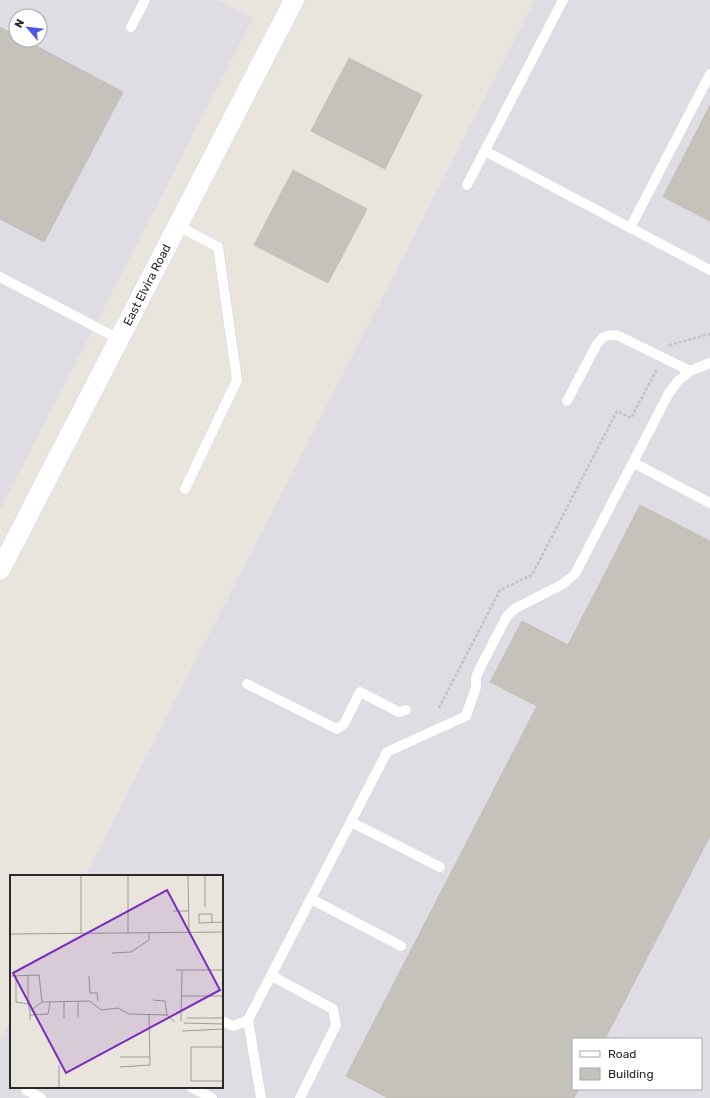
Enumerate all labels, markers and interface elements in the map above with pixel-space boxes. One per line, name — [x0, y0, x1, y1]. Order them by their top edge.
north arrow — [8, 8, 48, 48]
text: N — [12, 17, 27, 30]
street label: East Elvira Road — [120, 242, 174, 328]
inset map — [10, 875, 223, 1088]
legend — [572, 1038, 702, 1090]
text: Road — [608, 1047, 636, 1061]
text: Building — [608, 1067, 654, 1081]

